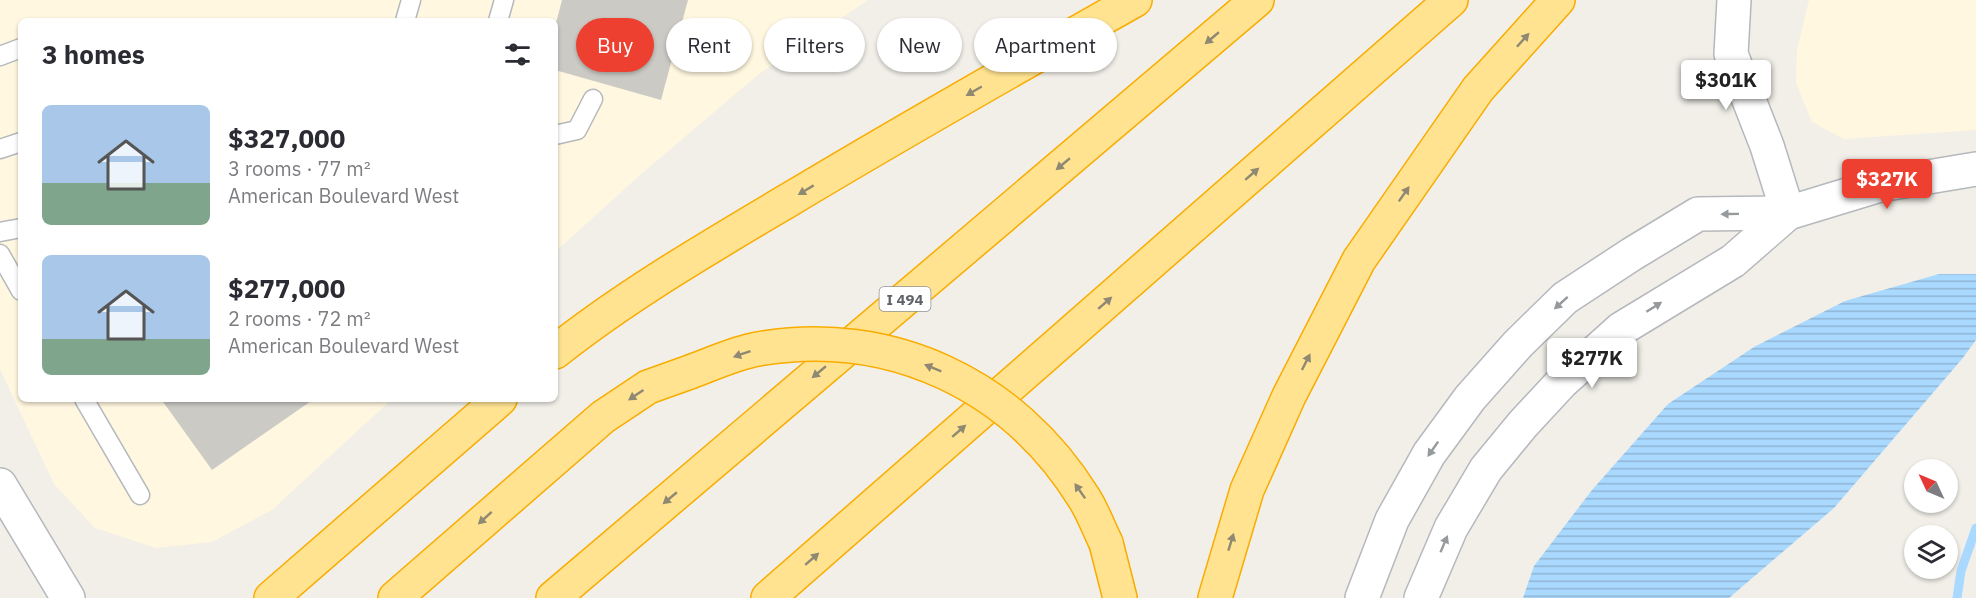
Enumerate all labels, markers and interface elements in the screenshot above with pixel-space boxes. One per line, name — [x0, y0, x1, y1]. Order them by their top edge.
chip: Buy — [576, 18, 654, 72]
chip: Rent — [666, 18, 752, 72]
chip: Filters — [764, 18, 865, 72]
chip: New — [877, 18, 962, 72]
chip: Apartment — [974, 18, 1117, 72]
one-way arrow — [1204, 31, 1220, 44]
one-way arrow — [1516, 32, 1530, 47]
text: 3 homes — [42, 37, 145, 71]
icon: filters — [501, 38, 534, 71]
pin: $301K — [1684, 60, 1768, 111]
text: $301K — [1695, 66, 1757, 93]
one-way arrow — [965, 86, 982, 96]
text: $327,000 — [228, 121, 345, 155]
icon: home — [90, 129, 162, 201]
text: 3 rooms · 77 m² — [228, 155, 371, 182]
one-way arrow — [1055, 157, 1071, 170]
pin: $327K — [1845, 159, 1929, 210]
text: $327K — [1856, 165, 1918, 192]
one-way arrow — [1244, 168, 1259, 181]
text: American Boulevard West — [228, 182, 459, 209]
one-way arrow — [798, 184, 814, 195]
one-way arrow — [1398, 187, 1410, 203]
one-way arrow — [1720, 209, 1739, 219]
text: $277,000 — [228, 271, 345, 305]
icon: home — [90, 279, 162, 351]
road number: I 494 — [880, 287, 930, 311]
one-way arrow — [1097, 296, 1113, 309]
one-way arrow — [1554, 296, 1569, 309]
one-way arrow — [1646, 302, 1663, 313]
text: 2 rooms · 72 m² — [228, 305, 371, 332]
text: American Boulevard West — [228, 332, 459, 359]
pin: $277K — [1550, 338, 1634, 389]
text: $277K — [1561, 344, 1623, 371]
one-way arrow — [733, 349, 751, 359]
one-way arrow — [1302, 354, 1311, 371]
one-way arrow — [924, 362, 942, 372]
one-way arrow — [811, 365, 827, 378]
one-way arrow — [628, 389, 644, 400]
one-way arrow — [951, 424, 966, 438]
one-way arrow — [1427, 441, 1439, 457]
north arrow — [1904, 459, 1958, 513]
map controls — [1904, 459, 1958, 579]
one-way arrow — [1074, 484, 1086, 500]
one-way arrow — [663, 491, 678, 504]
one-way arrow — [478, 511, 493, 524]
button: layers — [1904, 525, 1958, 579]
one-way arrow — [1227, 533, 1236, 551]
one-way arrow — [1439, 535, 1449, 553]
one-way arrow — [804, 553, 820, 566]

